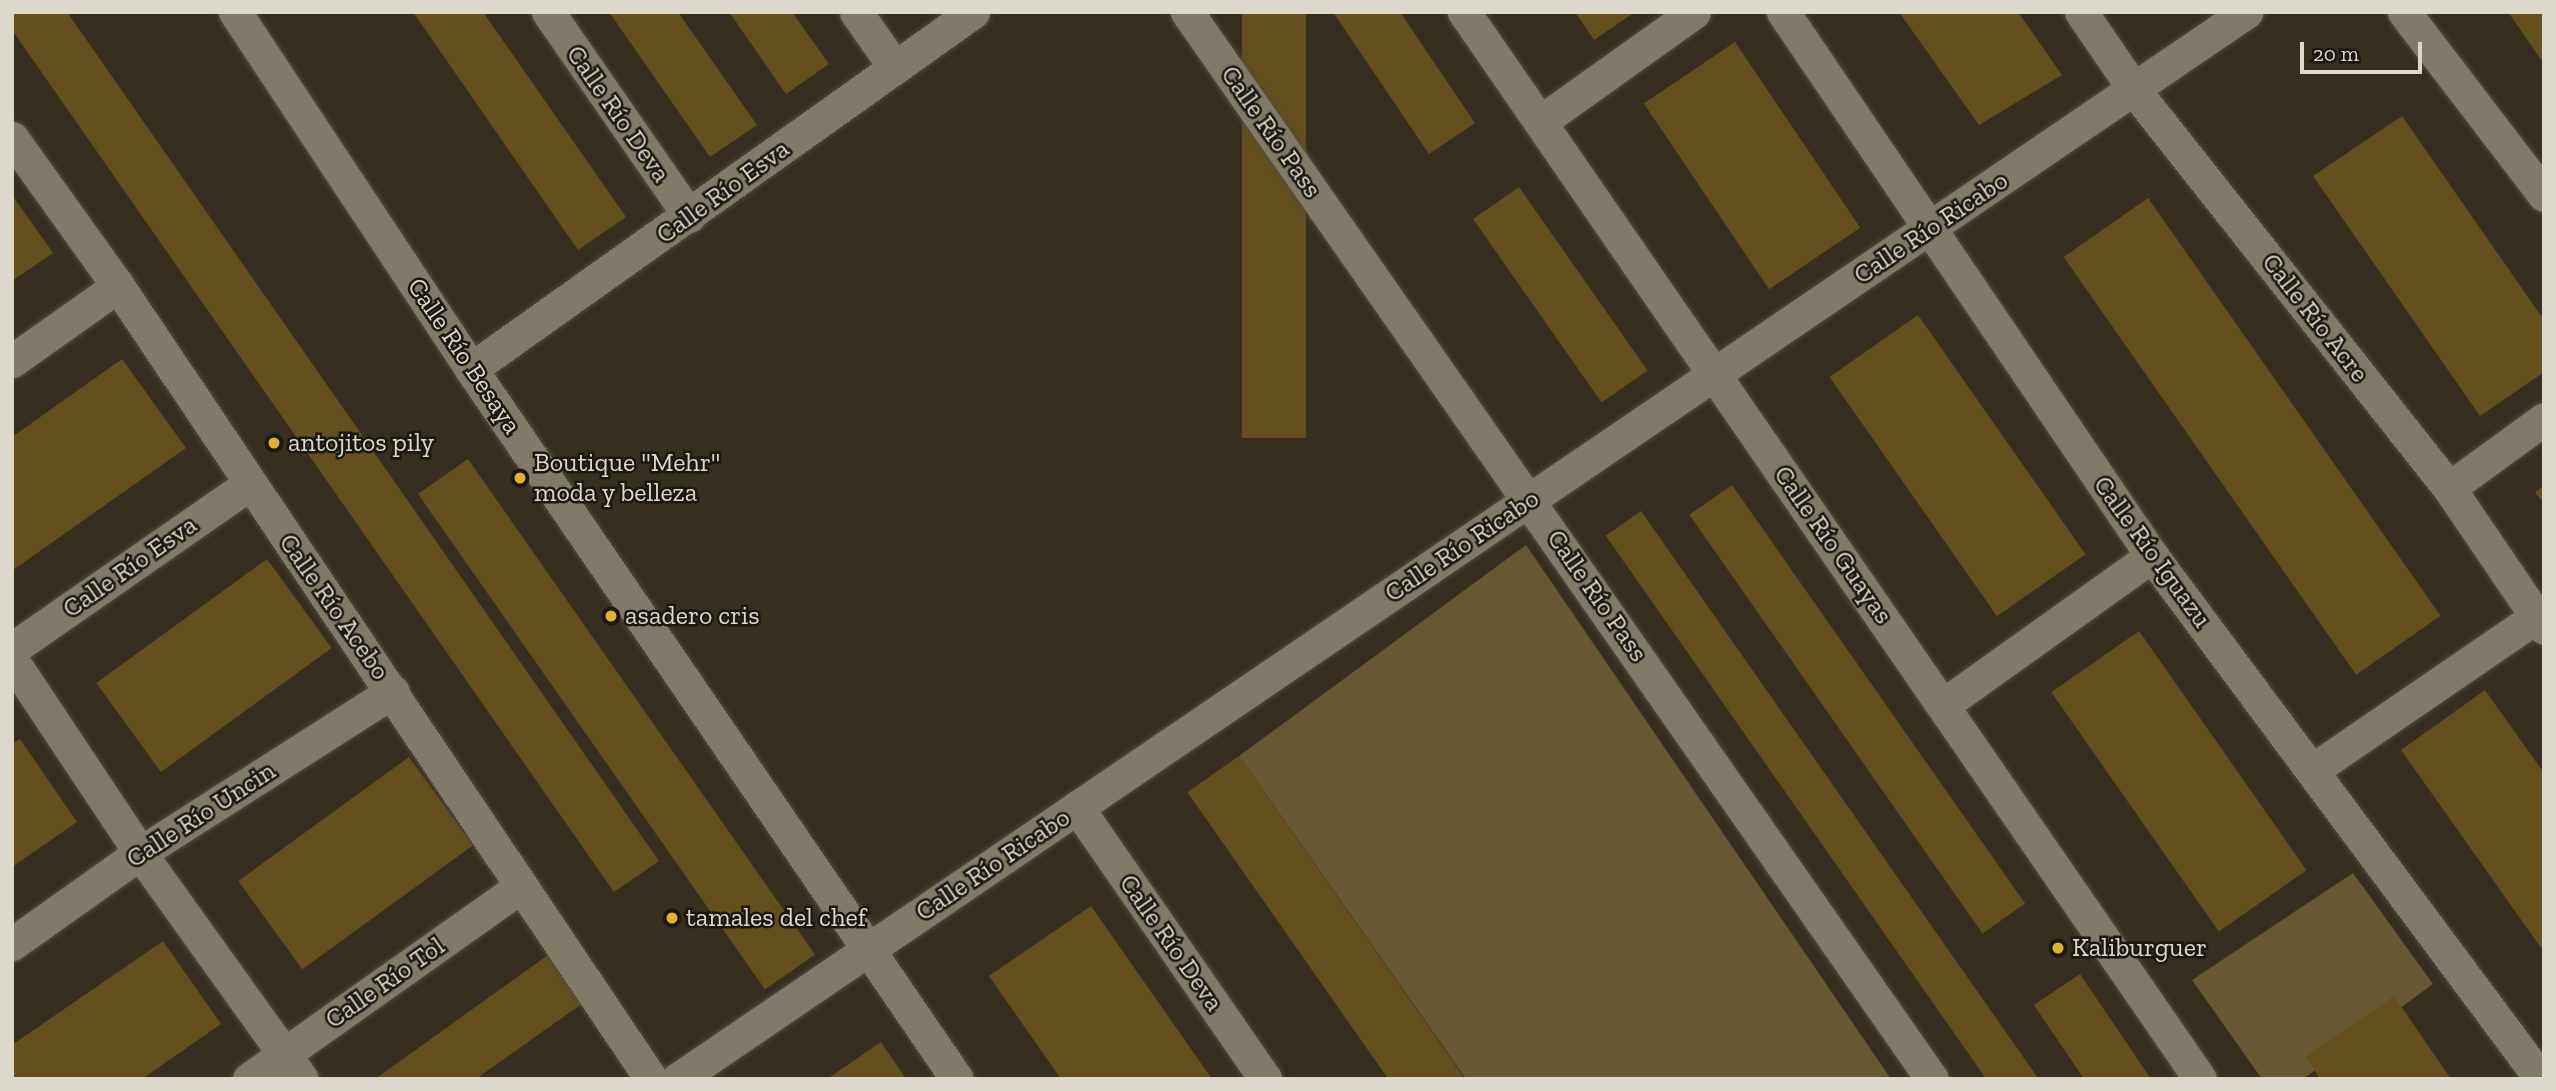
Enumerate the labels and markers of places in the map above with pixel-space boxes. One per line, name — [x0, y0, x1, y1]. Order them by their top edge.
place label: antojitos pily — [288, 427, 434, 459]
marker: antojitos pily — [266, 435, 282, 451]
place label: Boutique "Mehr" moda y belleza — [534, 447, 720, 508]
marker: Boutique "Mehr" moda y belleza — [512, 470, 528, 486]
place label: asadero cris — [625, 600, 760, 632]
marker: asadero cris — [603, 608, 619, 624]
place label: tamales del chef — [686, 902, 866, 934]
marker: tamales del chef — [664, 910, 680, 926]
place label: Kaliburguer — [2072, 932, 2207, 964]
marker: Kaliburguer — [2050, 940, 2066, 956]

